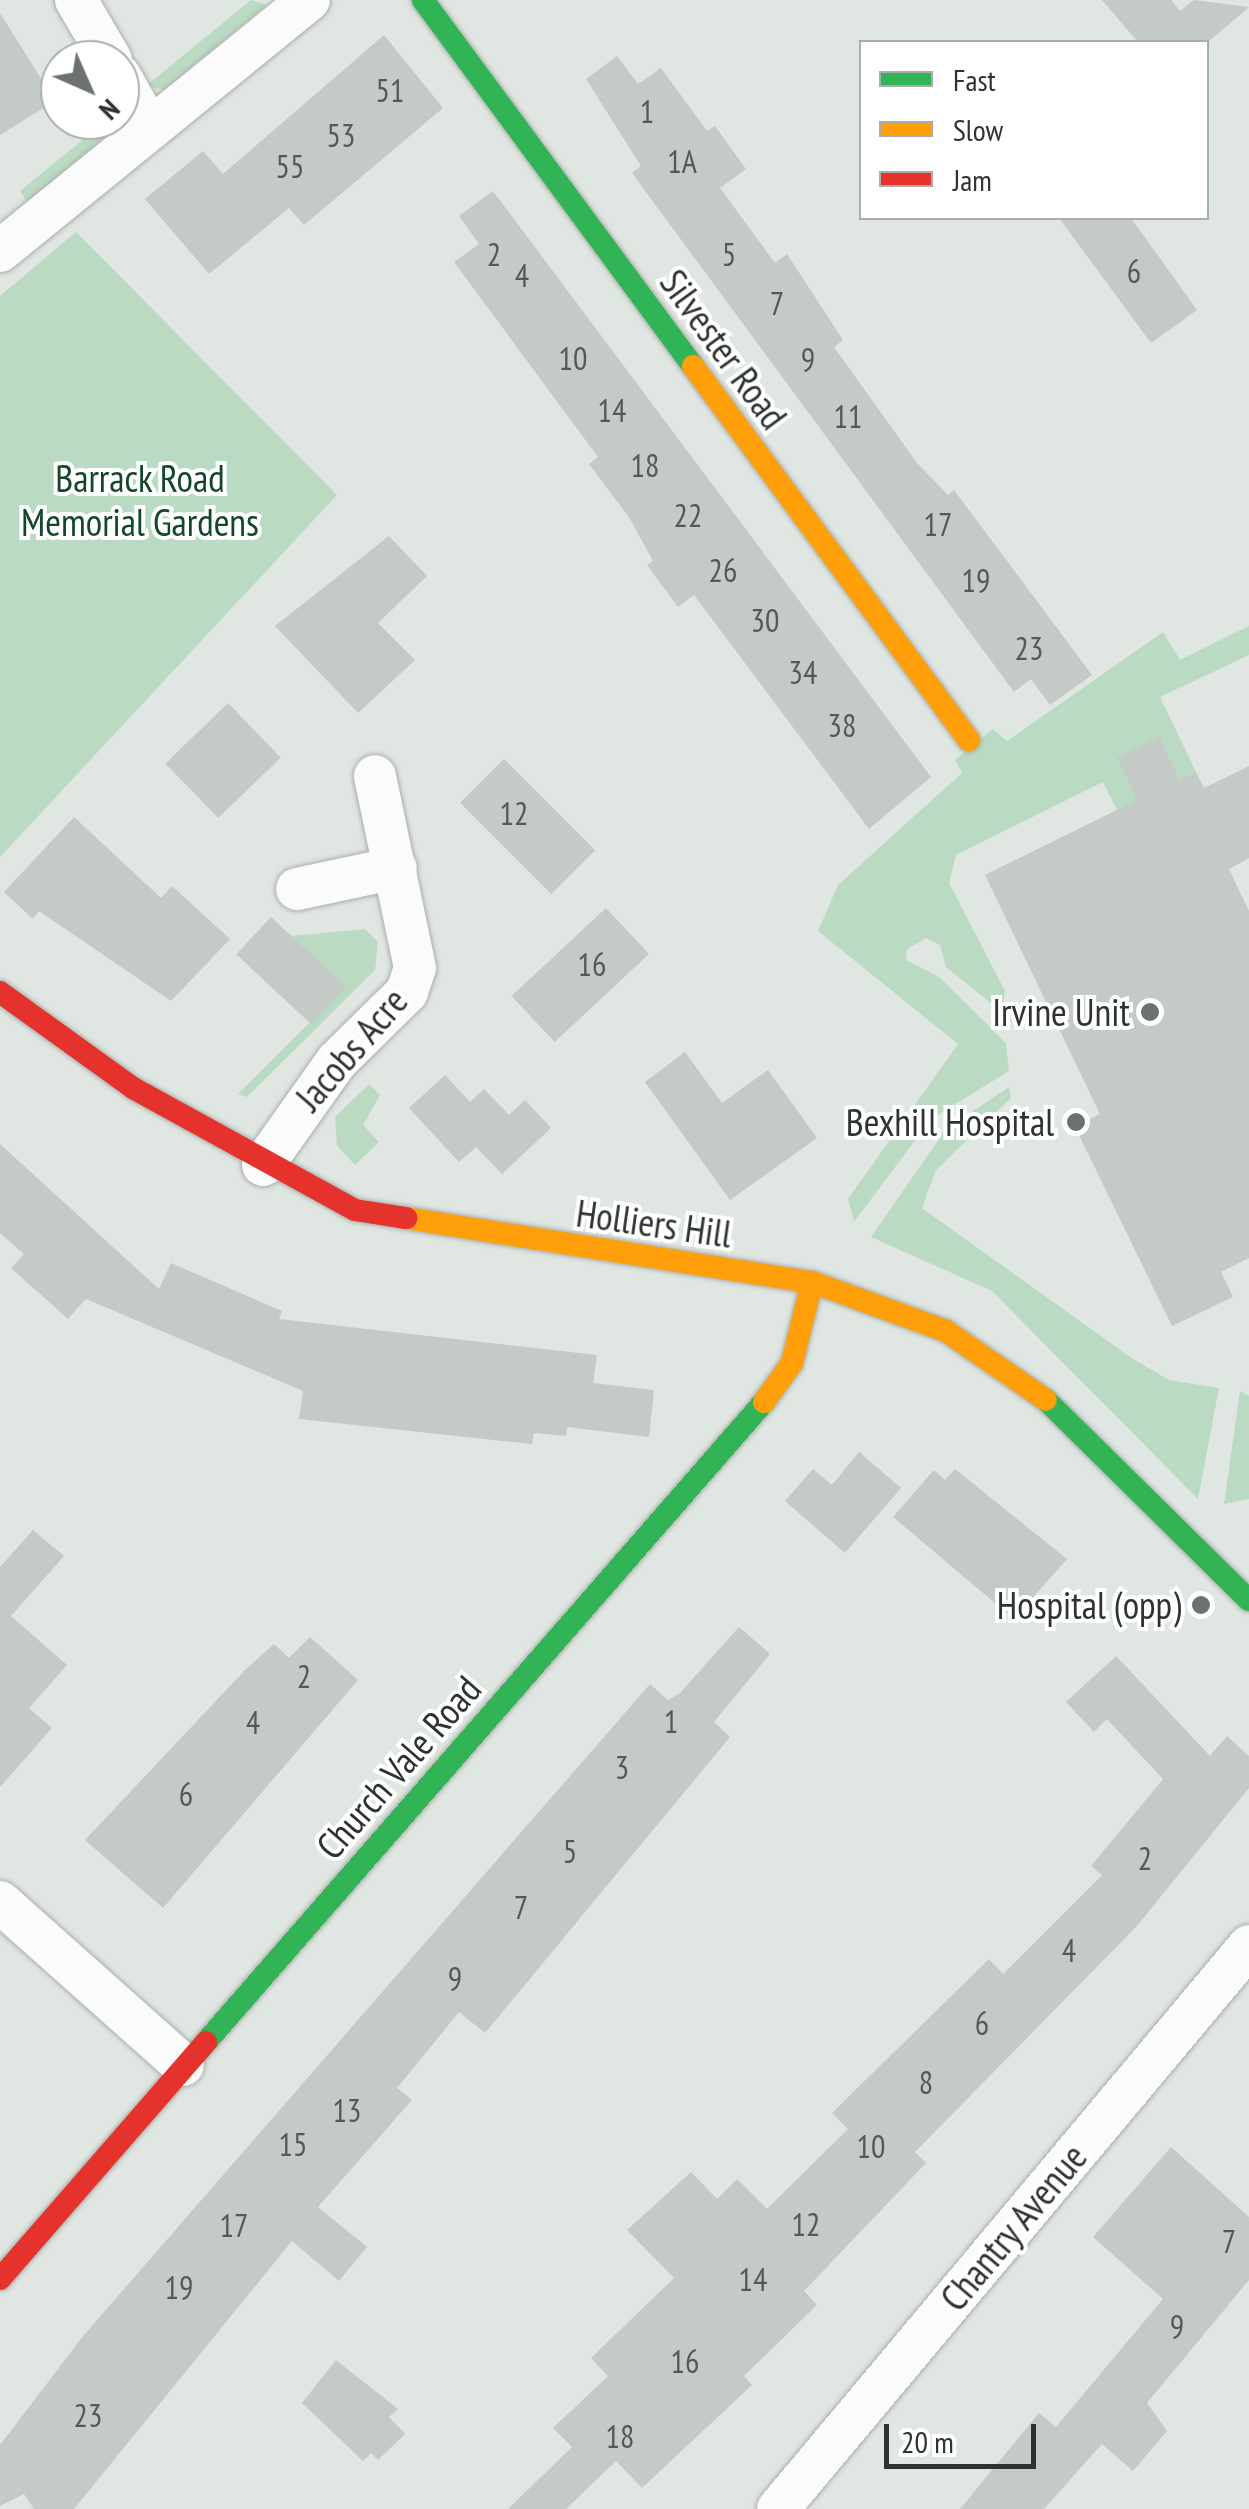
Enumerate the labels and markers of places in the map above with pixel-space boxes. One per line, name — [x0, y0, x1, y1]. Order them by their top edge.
place label: Irvine Unit — [992, 989, 1130, 1035]
marker: Irvine Unit — [1139, 1001, 1161, 1023]
place label: Bexhill Hospital — [846, 1099, 1054, 1145]
marker: Bexhill Hospital — [1063, 1109, 1089, 1135]
place label: Hospital (opp) — [997, 1582, 1181, 1628]
marker: Hospital (opp) — [1190, 1594, 1212, 1616]

